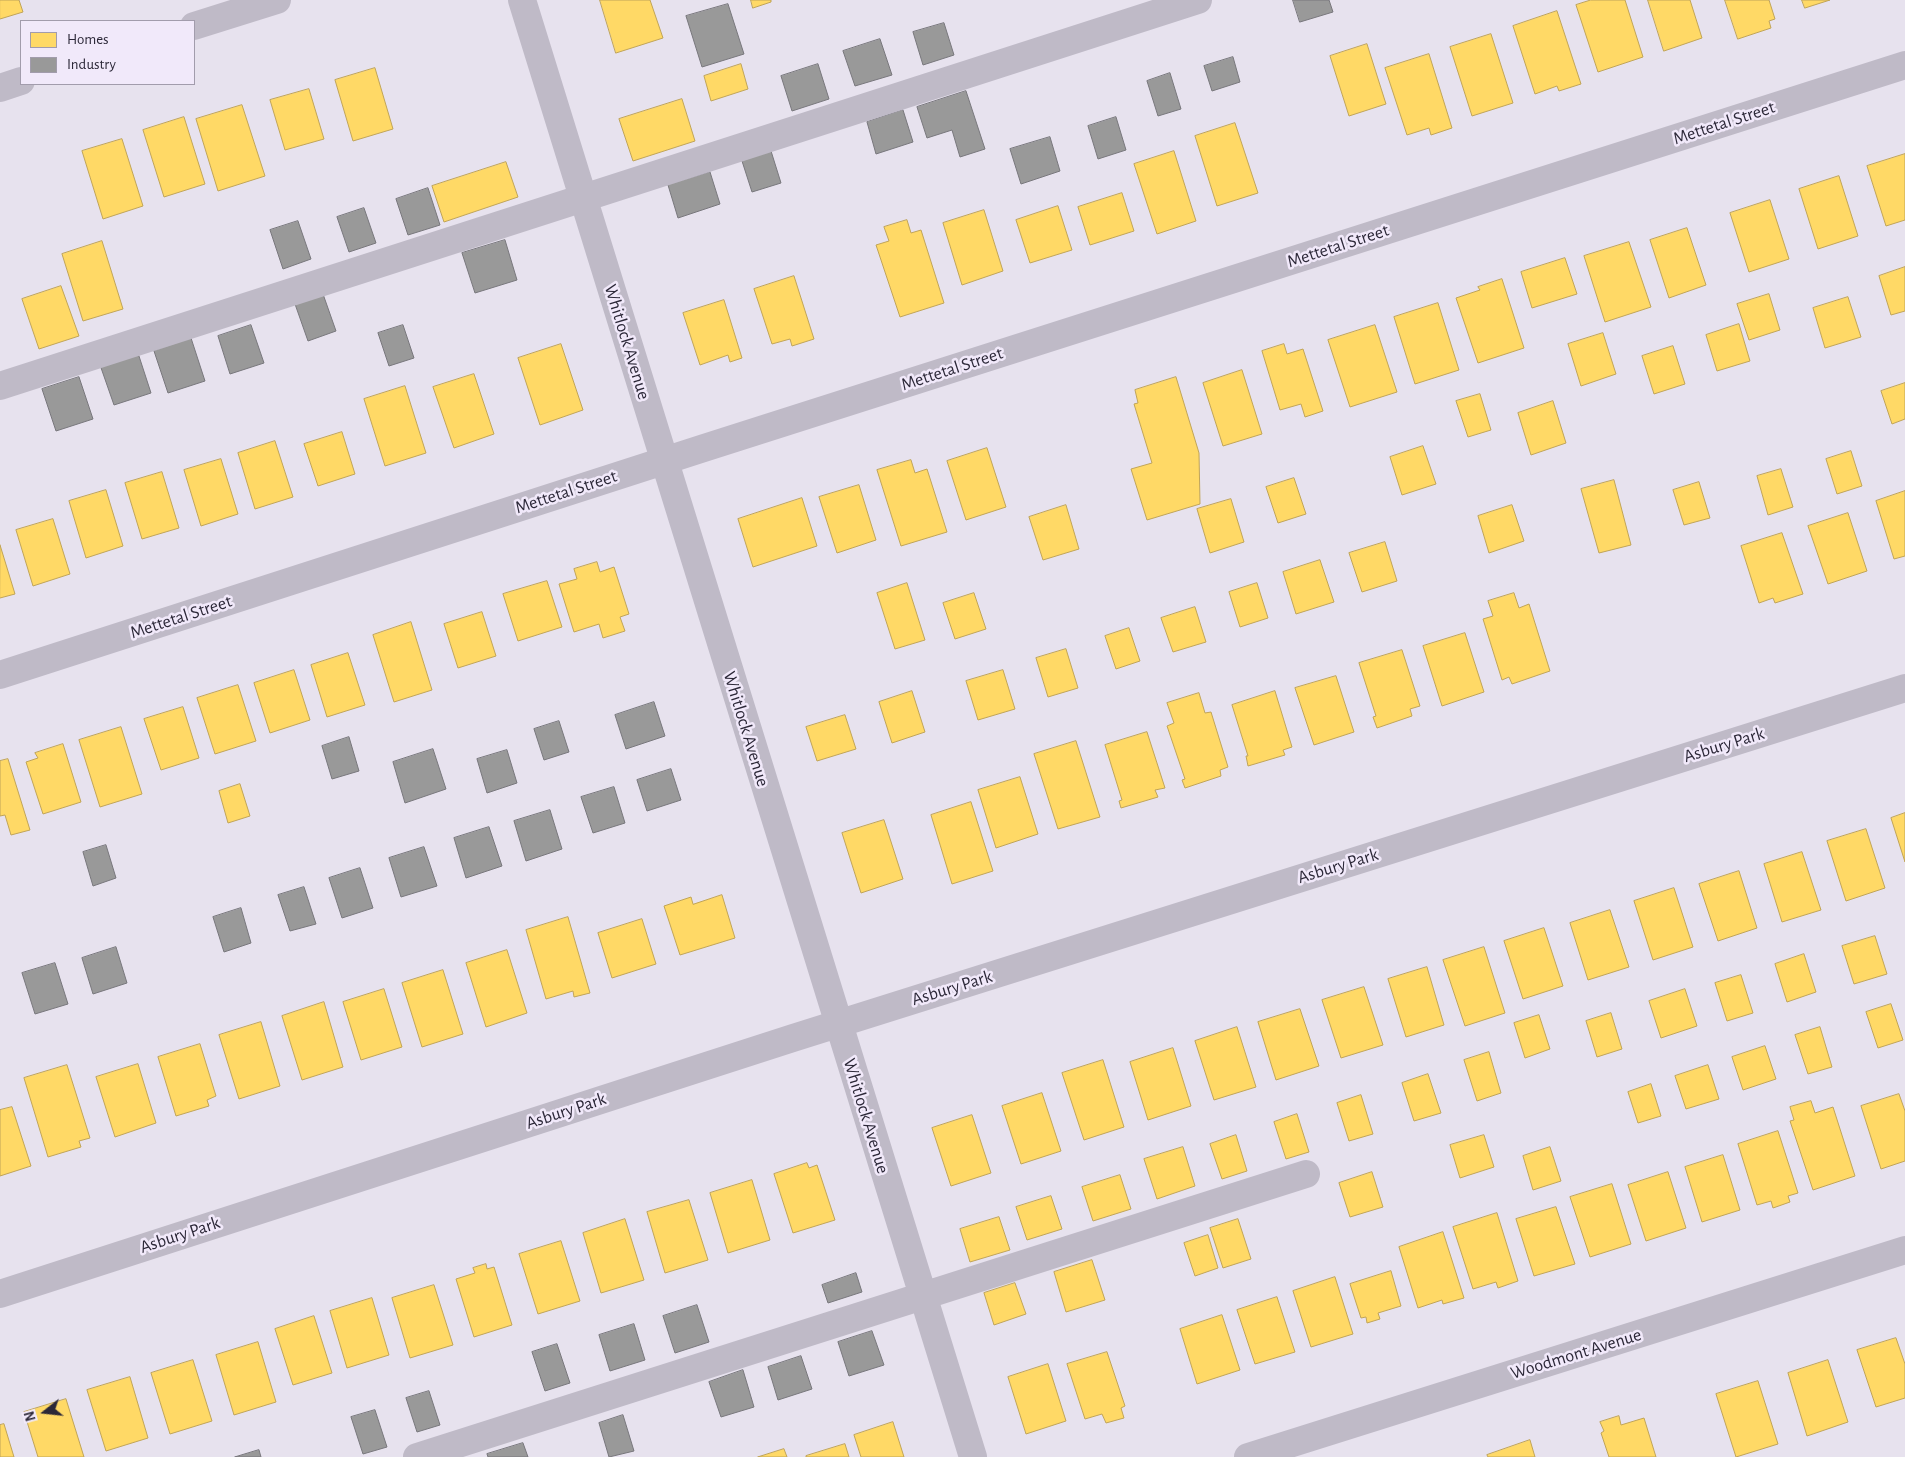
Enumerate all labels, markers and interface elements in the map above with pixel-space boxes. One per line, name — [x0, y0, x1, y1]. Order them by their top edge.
legend — [20, 20, 195, 85]
text: Homes — [67, 32, 109, 47]
text: Industry — [67, 57, 116, 72]
street label: Mettetal Street — [1670, 96, 1778, 150]
street label: Mettetal Street — [1284, 219, 1392, 273]
street label: Whitlock Avenue — [599, 282, 655, 402]
street label: Mettetal Street — [898, 342, 1006, 396]
street label: Mettetal Street — [512, 465, 620, 519]
street label: Mettetal Street — [127, 590, 235, 644]
street label: Whitlock Avenue — [718, 669, 774, 789]
street label: Asbury Park — [1681, 723, 1767, 767]
street label: Asbury Park — [1295, 844, 1381, 888]
street label: Asbury Park — [909, 966, 995, 1010]
street label: Whitlock Avenue — [838, 1056, 894, 1176]
street label: Asbury Park — [523, 1088, 609, 1134]
street label: Asbury Park — [137, 1212, 223, 1258]
street label: Woodmont Avenue — [1508, 1324, 1644, 1384]
north arrow — [20, 1387, 70, 1437]
text: N — [23, 1410, 39, 1423]

